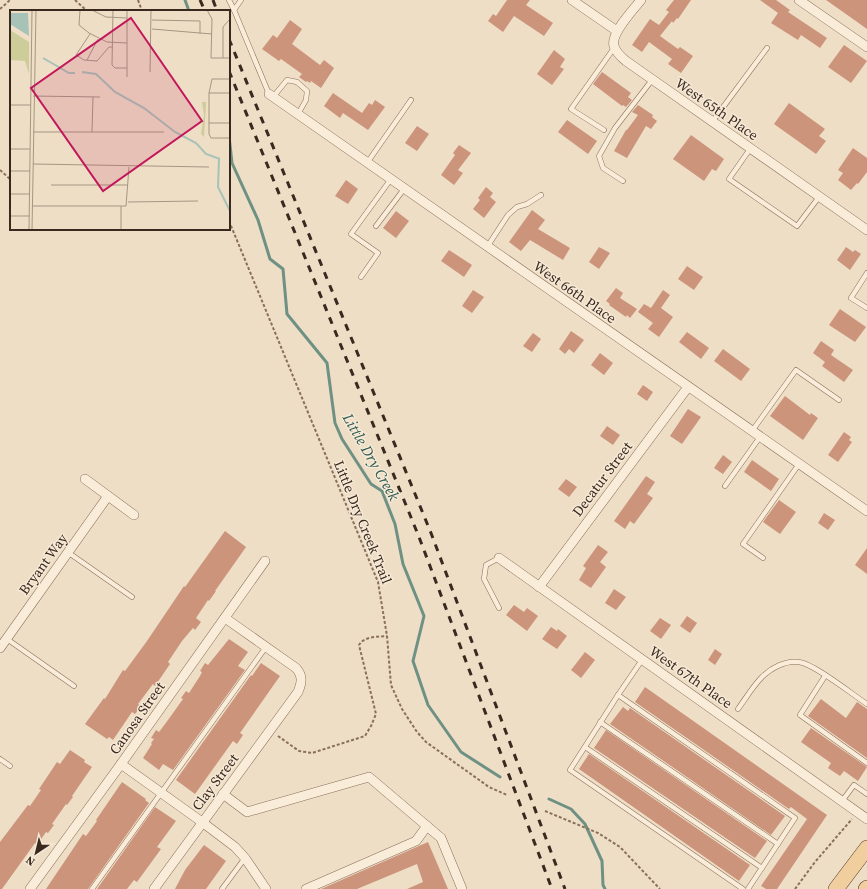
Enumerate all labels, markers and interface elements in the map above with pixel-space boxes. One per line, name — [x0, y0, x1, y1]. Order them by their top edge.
inset map — [10, 10, 230, 230]
street label: West 65th Place — [671, 73, 763, 145]
street label: West 66th Place — [529, 256, 621, 328]
water label: Little Dry Creek — [337, 408, 405, 505]
street label: Decatur Street — [567, 437, 637, 521]
street label: Little Dry Creek Trail — [329, 457, 397, 587]
street label: Bryant Way — [14, 529, 73, 599]
street label: West 67th Place — [645, 641, 737, 713]
street label: Canosa Street — [105, 677, 170, 758]
street label: Clay Street — [187, 749, 243, 815]
north arrow — [16, 833, 56, 873]
text: N — [23, 852, 38, 869]

